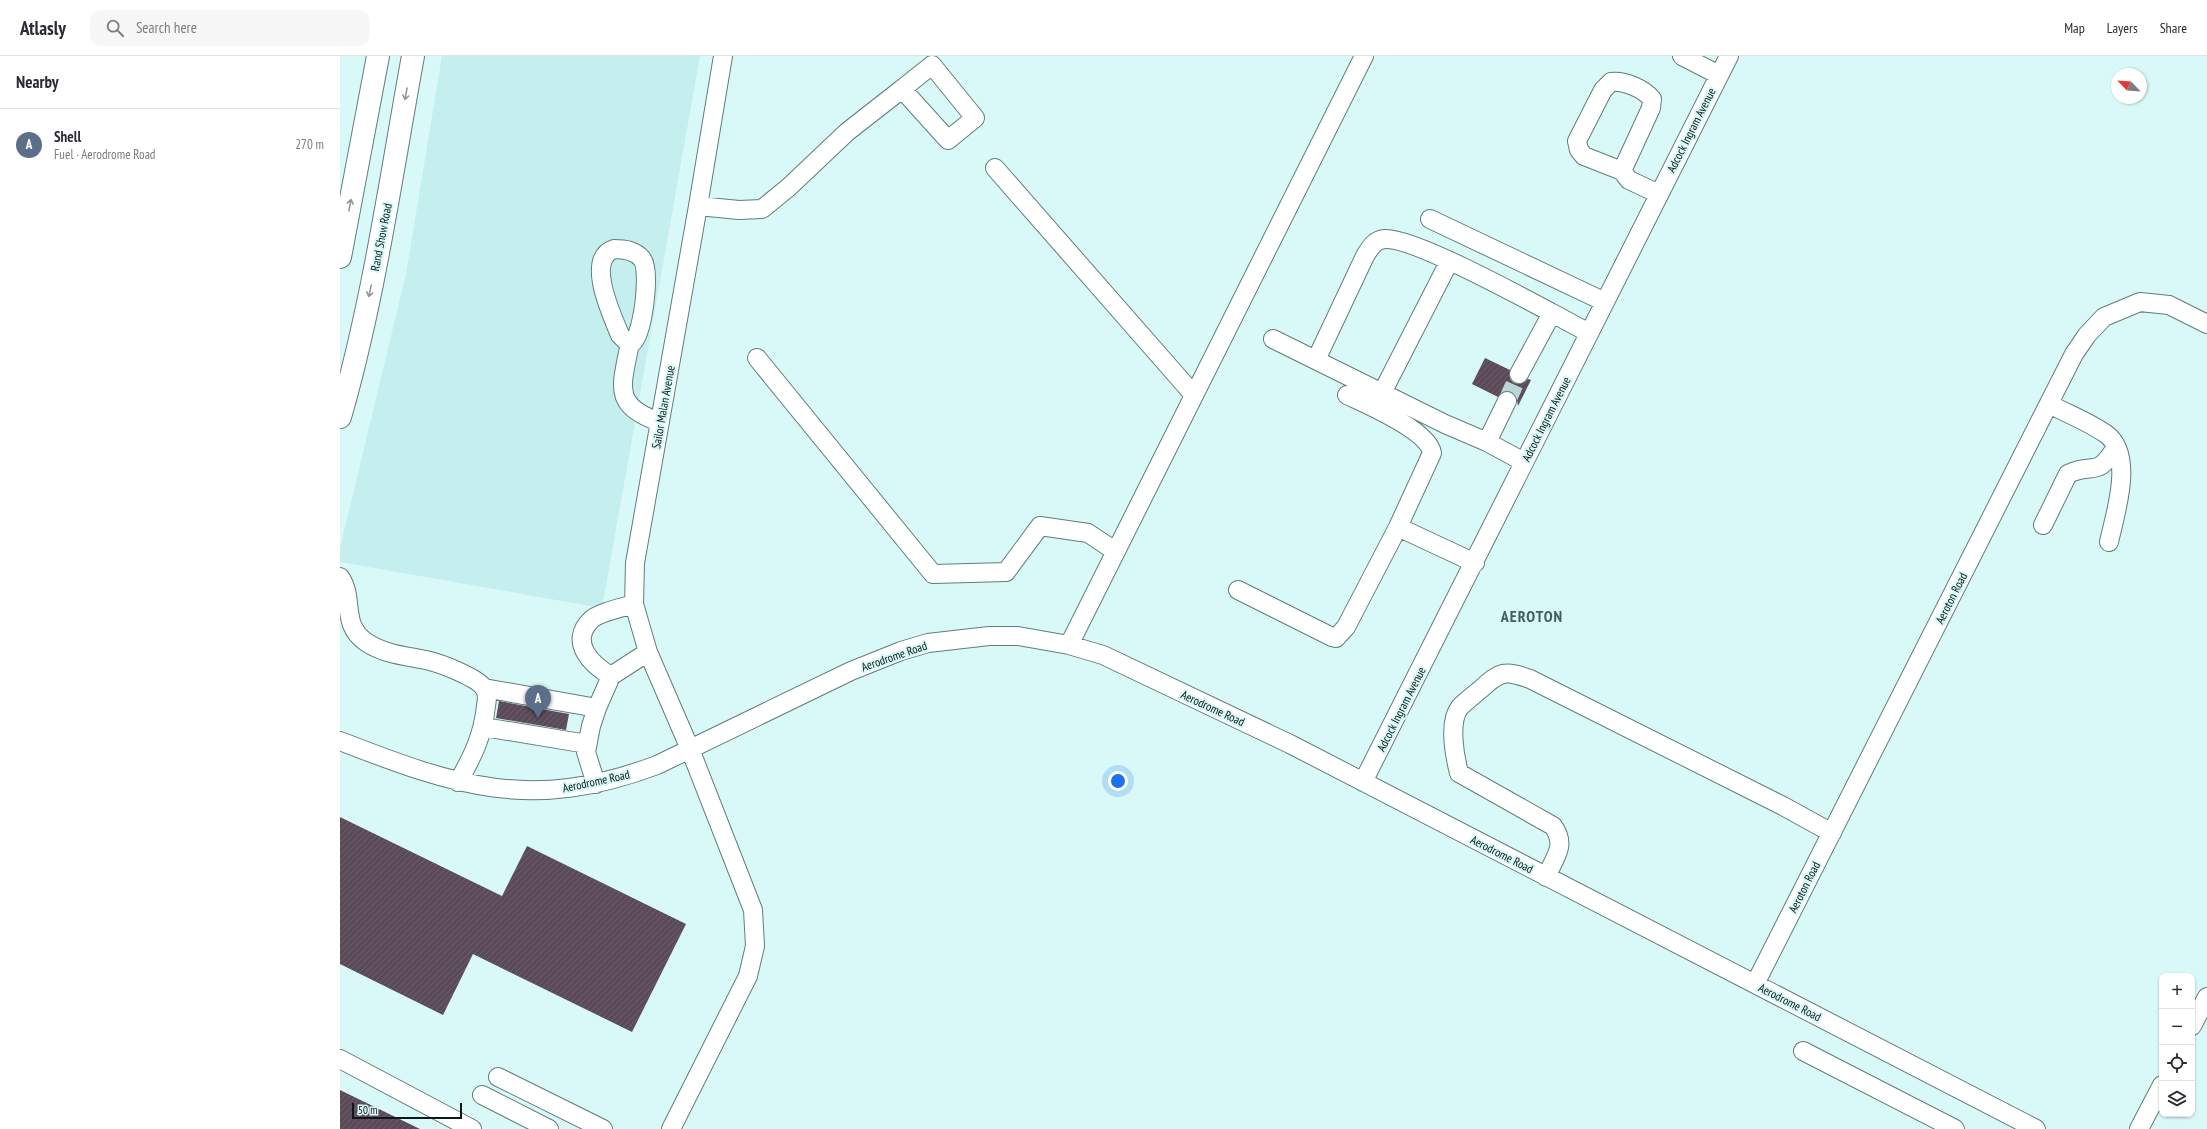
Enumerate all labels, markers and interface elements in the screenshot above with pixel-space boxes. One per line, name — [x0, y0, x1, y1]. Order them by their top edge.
search box — [90, 10, 370, 46]
text: Atlasly — [20, 16, 66, 40]
icon: search — [104, 17, 126, 39]
text: Search here — [136, 18, 197, 37]
text: Map — [2064, 19, 2085, 37]
text: Layers — [2107, 19, 2138, 37]
text: Share — [2160, 19, 2187, 37]
north arrow — [2111, 68, 2147, 104]
text: Nearby — [16, 71, 59, 93]
street label: Adcock Ingram Avenue — [1663, 85, 1719, 175]
one-way arrow — [402, 88, 410, 101]
text: Shell — [54, 127, 81, 146]
text: A — [26, 136, 32, 153]
text: 270 m — [295, 136, 324, 153]
text: Fuel · Aerodrome Road — [54, 146, 155, 163]
one-way arrow — [347, 199, 355, 212]
street label: Rand Show Road — [367, 202, 395, 272]
one-way arrow — [366, 284, 374, 297]
street label: Sailor Malan Avenue — [648, 364, 678, 450]
street label: Adcock Ingram Avenue — [1518, 374, 1574, 464]
street label: Aeroton Road — [1932, 570, 1970, 626]
district label: AEROTON — [1500, 606, 1563, 626]
street label: Aerodrome Road — [859, 638, 929, 674]
street label: Adcock Ingram Avenue — [1373, 664, 1429, 754]
pin: A — [525, 685, 551, 718]
street label: Aerodrome Road — [1179, 687, 1247, 729]
street label: Aerodrome Road — [561, 767, 631, 795]
your location — [1108, 771, 1128, 791]
street label: Aerodrome Road — [1468, 832, 1536, 876]
street label: Aeroton Road — [1785, 859, 1823, 915]
map controls — [2159, 973, 2195, 1117]
button: + — [2159, 973, 2195, 1009]
street label: Aerodrome Road — [1756, 980, 1824, 1024]
button: − — [2159, 1009, 2195, 1045]
button: locate — [2159, 1045, 2195, 1081]
button: layers — [2159, 1081, 2195, 1117]
scale bar — [352, 1101, 462, 1120]
text: 50 m — [358, 1103, 377, 1117]

